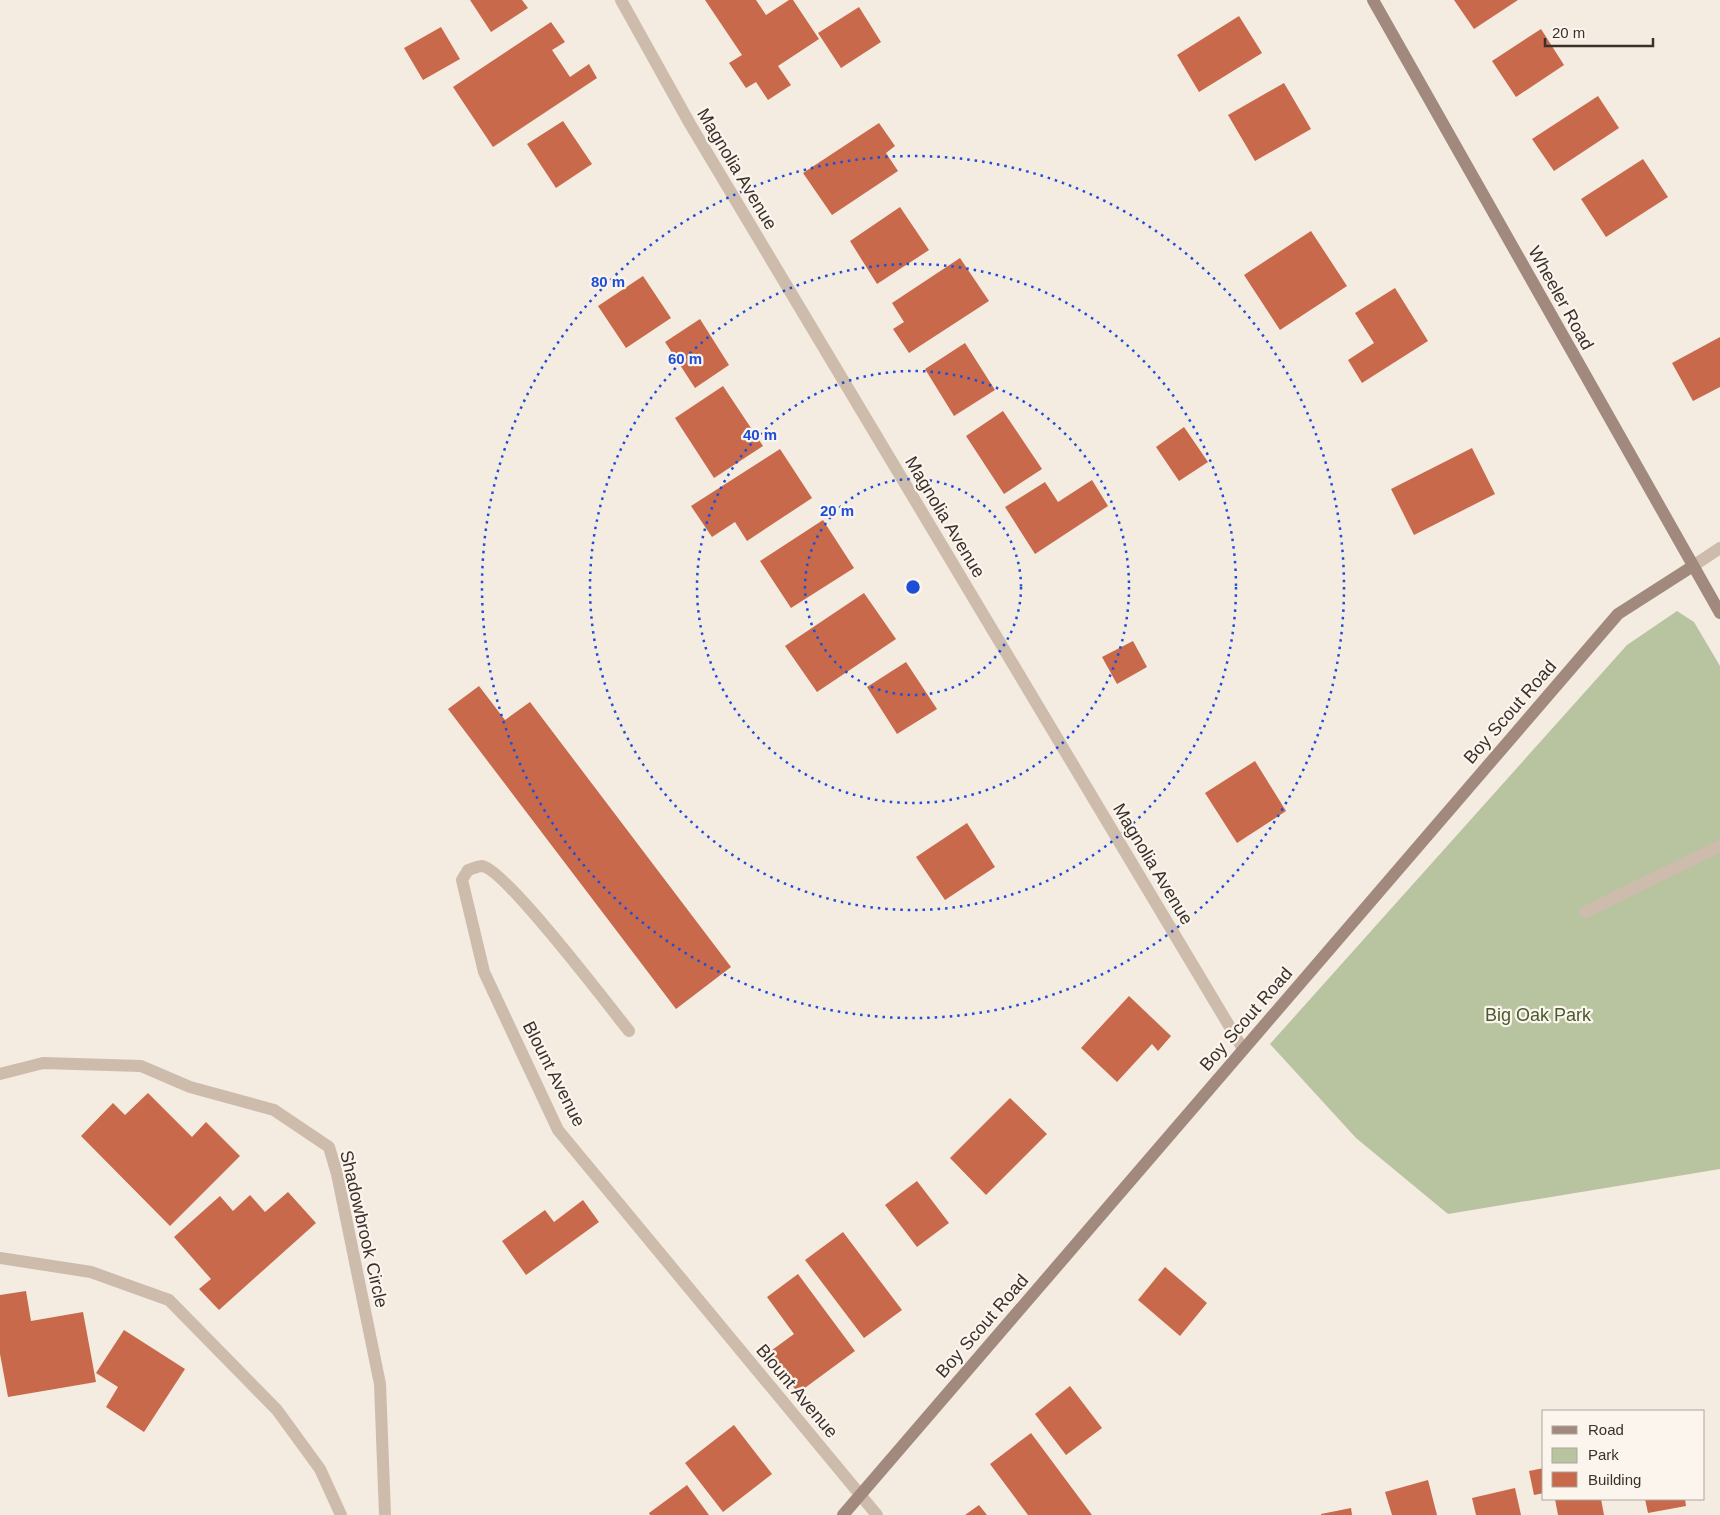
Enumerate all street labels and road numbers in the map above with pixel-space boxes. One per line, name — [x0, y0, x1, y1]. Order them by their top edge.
street label: Magnolia Avenue — [693, 105, 781, 233]
street label: Wheeler Road — [1524, 243, 1598, 353]
street label: Magnolia Avenue — [901, 453, 989, 581]
street label: Boy Scout Road — [1460, 656, 1560, 768]
street label: Magnolia Avenue — [1109, 800, 1197, 928]
street label: Boy Scout Road — [1196, 963, 1296, 1075]
street label: Blount Avenue — [519, 1018, 589, 1130]
street label: Shadowbrook Circle — [336, 1148, 392, 1310]
street label: Boy Scout Road — [932, 1270, 1032, 1382]
street label: Blount Avenue — [752, 1340, 842, 1442]

